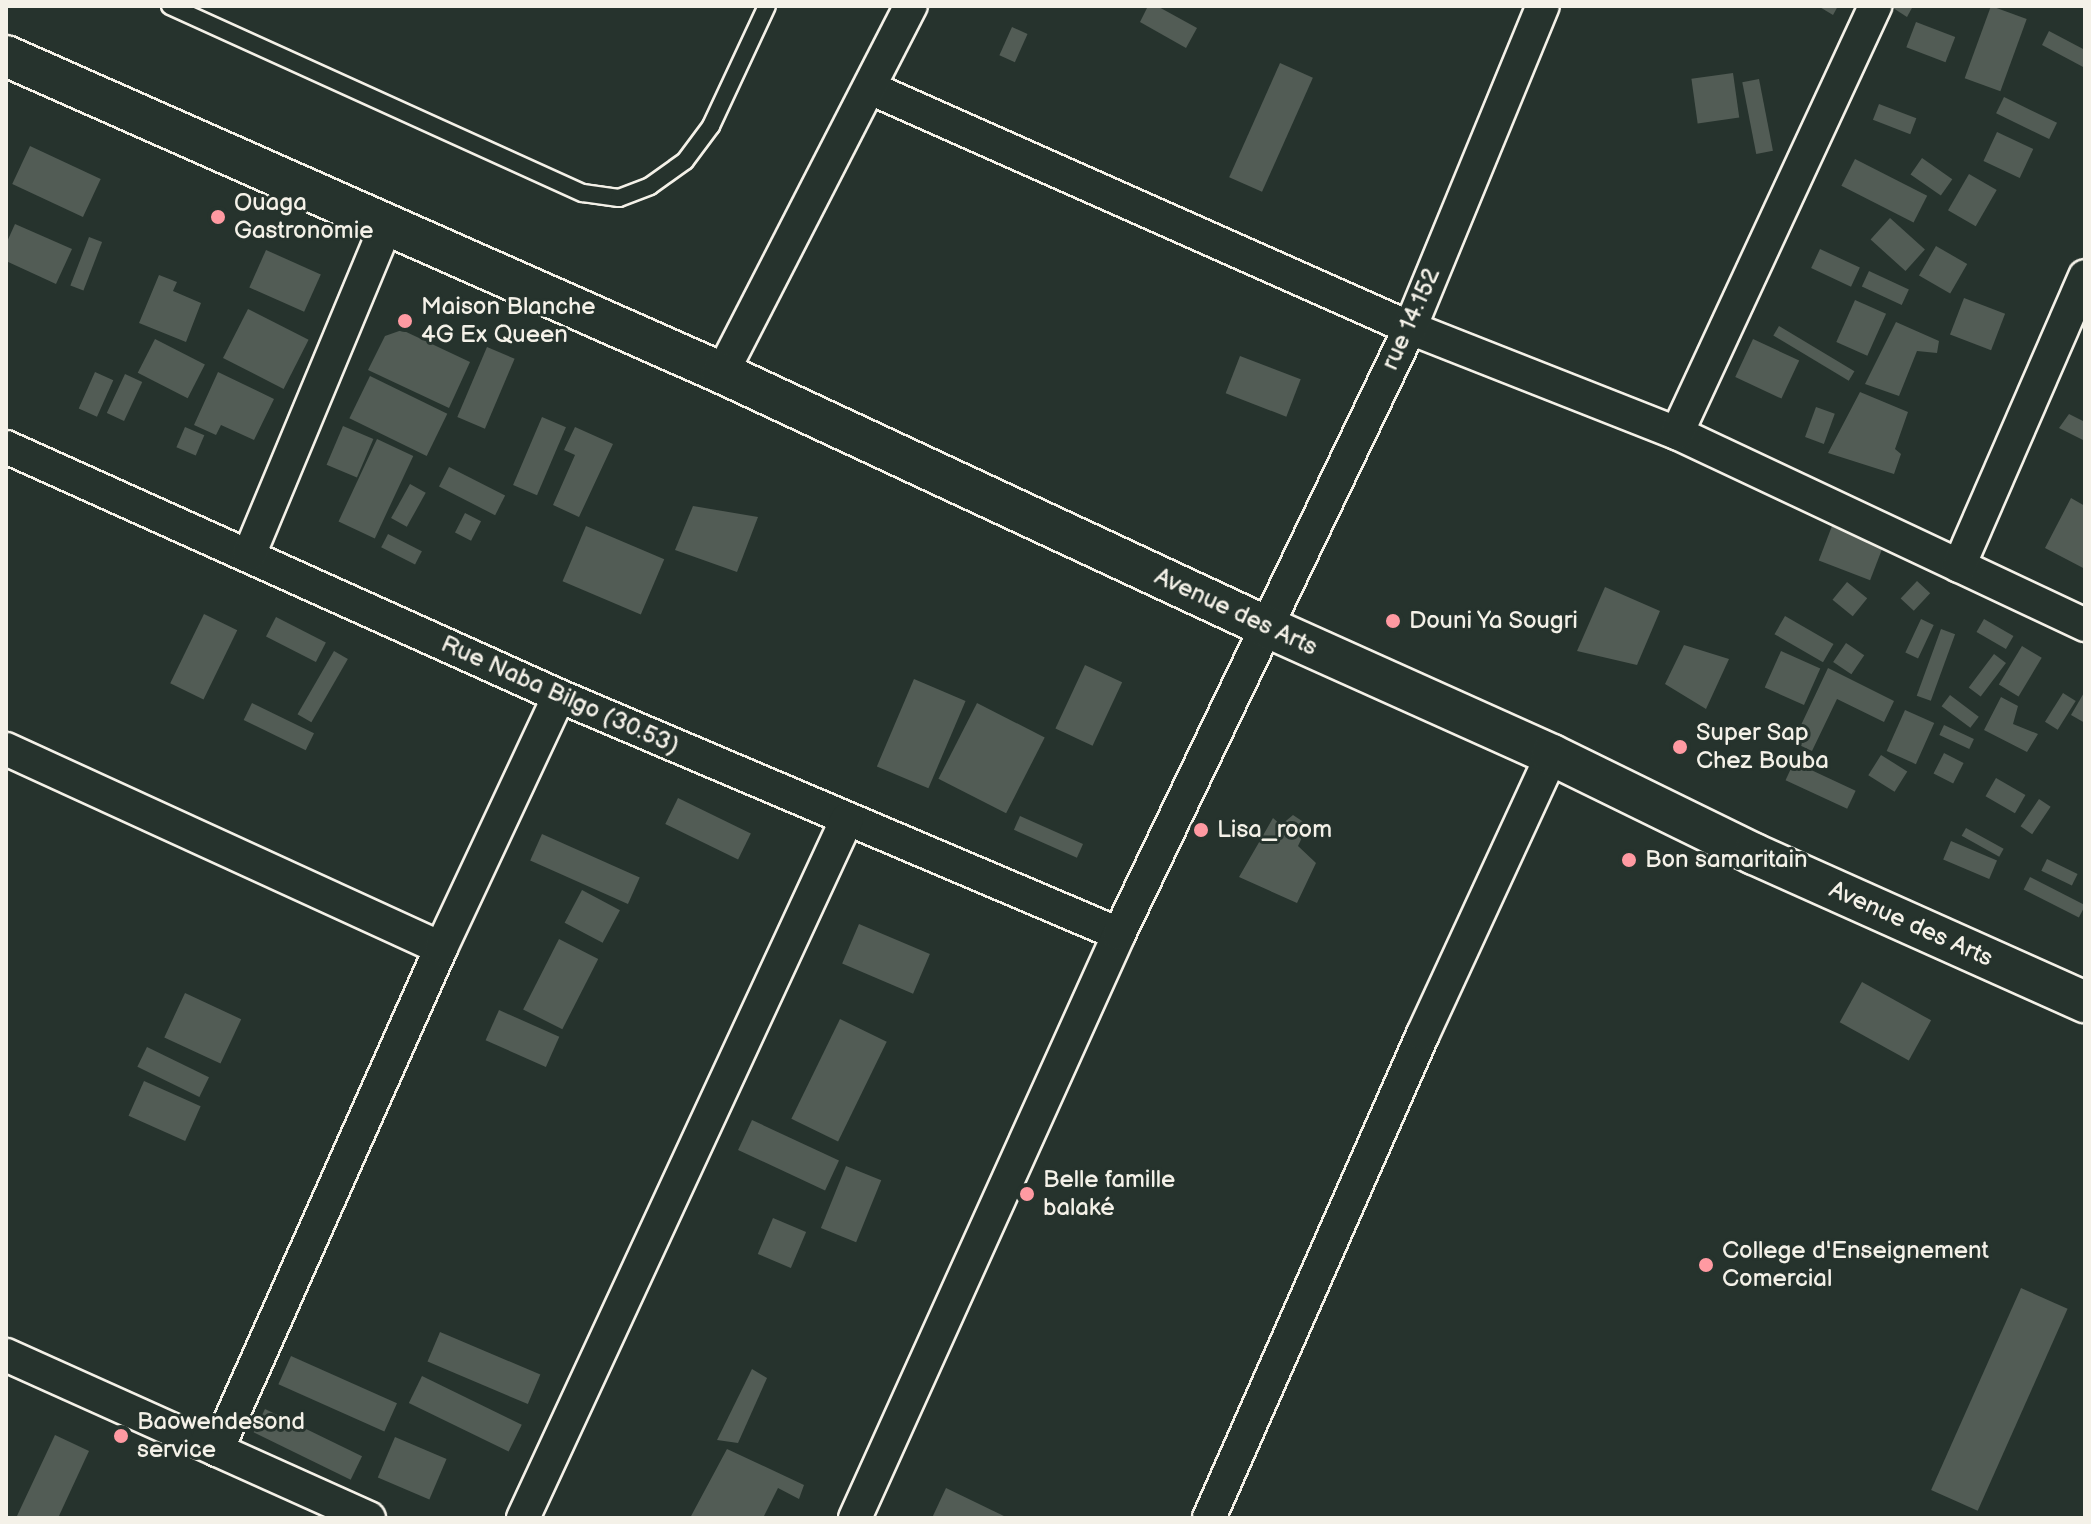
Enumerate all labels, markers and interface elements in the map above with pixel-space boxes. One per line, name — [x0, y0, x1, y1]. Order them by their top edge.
place label: Ouaga Gastronomie — [234, 189, 374, 245]
marker: Ouaga Gastronomie — [209, 208, 227, 226]
street label: rue 14.152 — [1376, 264, 1446, 374]
place label: Maison Blanche 4G Ex Queen — [421, 293, 595, 349]
marker: Maison Blanche 4G Ex Queen — [396, 312, 414, 330]
street label: Avenue des Arts — [1150, 562, 1322, 662]
place label: Douni Ya Sougri — [1409, 607, 1580, 635]
marker: Douni Ya Sougri — [1384, 612, 1402, 630]
street label: Rue Naba Bilgo (30.53) — [437, 630, 683, 760]
place label: Super Sap Chez Bouba — [1696, 719, 1829, 775]
marker: Super Sap Chez Bouba — [1671, 738, 1689, 756]
place label: Lisa_room — [1217, 816, 1332, 844]
marker: Lisa_room — [1192, 821, 1210, 839]
place label: Bon samaritain — [1645, 846, 1808, 874]
marker: Bon samaritain — [1620, 851, 1638, 869]
street label: Avenue des Arts — [1825, 875, 1997, 973]
place label: Belle famille balaké — [1043, 1166, 1175, 1222]
marker: Belle famille balaké — [1018, 1185, 1036, 1203]
place label: College d'Enseignement Comercial — [1722, 1237, 1989, 1293]
marker: College d'Enseignement Comercial — [1697, 1256, 1715, 1274]
place label: Baowendesond service — [137, 1408, 305, 1464]
marker: Baowendesond service — [112, 1427, 130, 1445]

